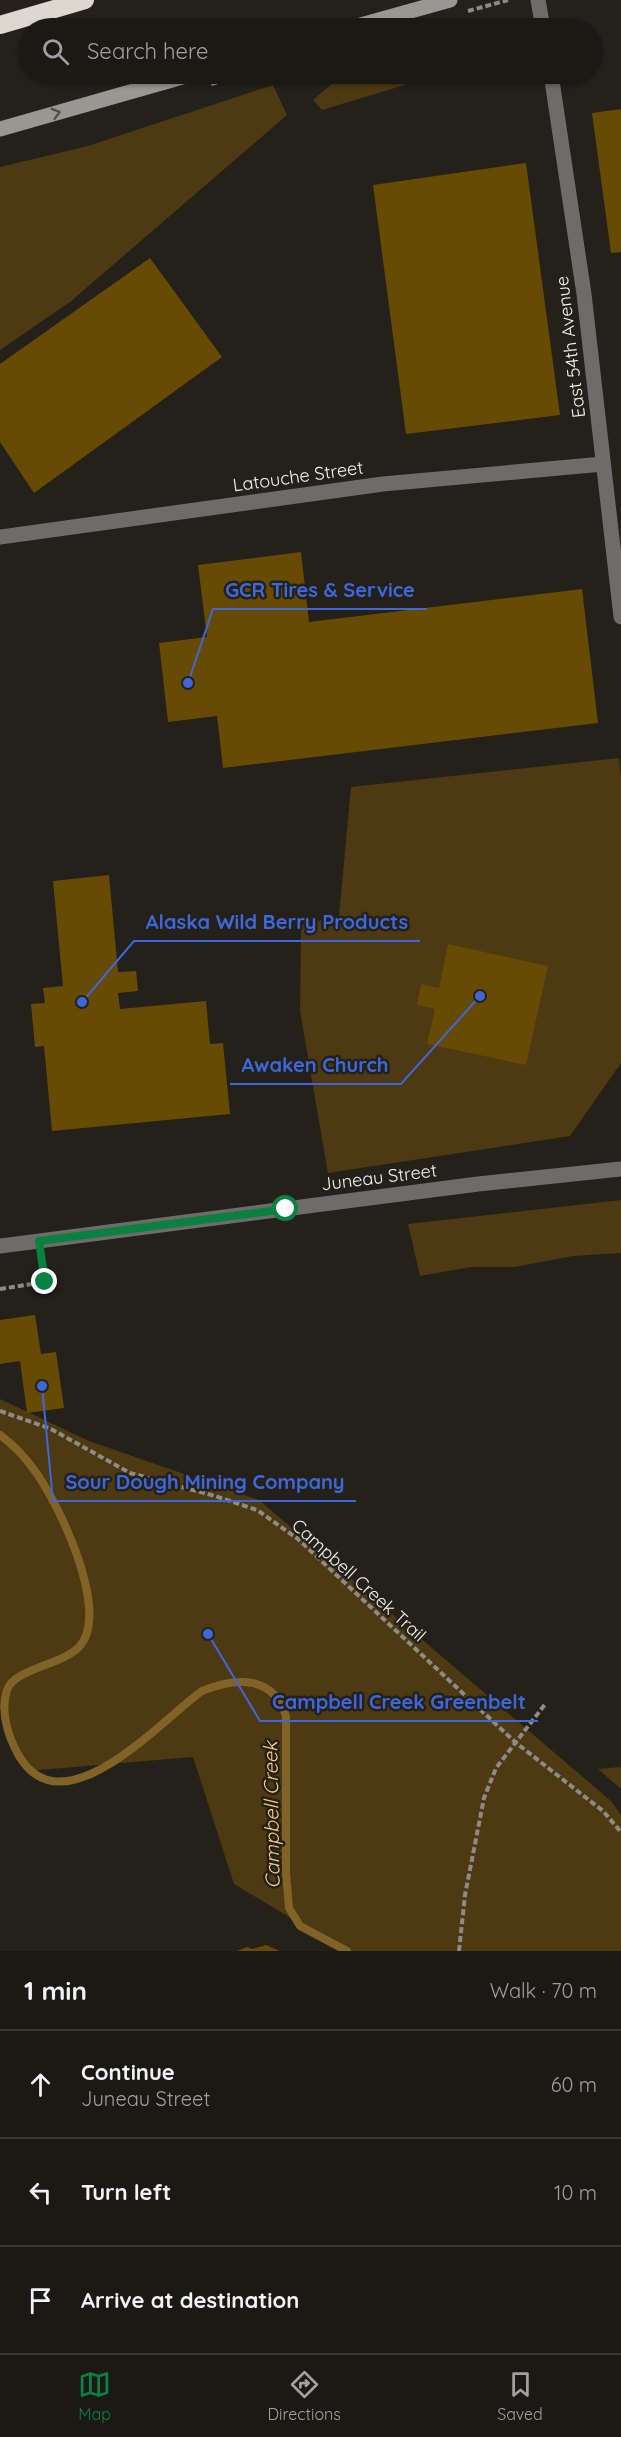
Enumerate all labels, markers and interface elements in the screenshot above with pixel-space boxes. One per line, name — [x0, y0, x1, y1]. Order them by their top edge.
search box — [18, 18, 603, 84]
icon: search — [39, 35, 72, 68]
text: Search here — [87, 37, 208, 65]
one-way arrow — [50, 108, 61, 120]
street label: East 54th Avenue — [550, 275, 590, 419]
street label: Latouche Street — [231, 455, 365, 497]
callout: GCR Tires & Service — [213, 571, 427, 609]
text: GCR Tires & Service — [225, 577, 415, 602]
callout: Alaska Wild Berry Products — [134, 903, 420, 941]
text: Alaska Wild Berry Products — [146, 909, 408, 934]
callout: Awaken Church — [230, 1046, 401, 1084]
text: Awaken Church — [241, 1052, 389, 1077]
street label: Juneau Street — [320, 1159, 438, 1195]
route start — [272, 1195, 298, 1221]
route end — [31, 1268, 57, 1294]
callout: Sour Dough Mining Company — [53, 1463, 356, 1501]
text: Sour Dough Mining Company — [65, 1469, 345, 1494]
street label: Campbell Creek Trail — [287, 1514, 431, 1646]
callout: Campbell Creek Greenbelt — [260, 1683, 538, 1721]
text: Campbell Creek Greenbelt — [272, 1689, 526, 1714]
water label: Campbell Creek — [257, 1739, 285, 1889]
text: 1 min — [24, 1974, 87, 2007]
text: Walk · 70 m — [490, 1978, 597, 2003]
text: Continue — [81, 2058, 175, 2086]
icon: ahead — [24, 2068, 57, 2101]
text: 60 m — [551, 2072, 597, 2097]
text: Juneau Street — [81, 2086, 210, 2111]
icon: left — [24, 2176, 57, 2209]
text: Turn left — [81, 2178, 171, 2206]
text: 10 m — [554, 2180, 597, 2205]
icon: arrive — [24, 2284, 57, 2317]
text: Arrive at destination — [81, 2286, 299, 2314]
tab: Map — [78, 2368, 111, 2424]
tab: Directions — [268, 2368, 341, 2424]
tab: Saved — [497, 2368, 543, 2424]

